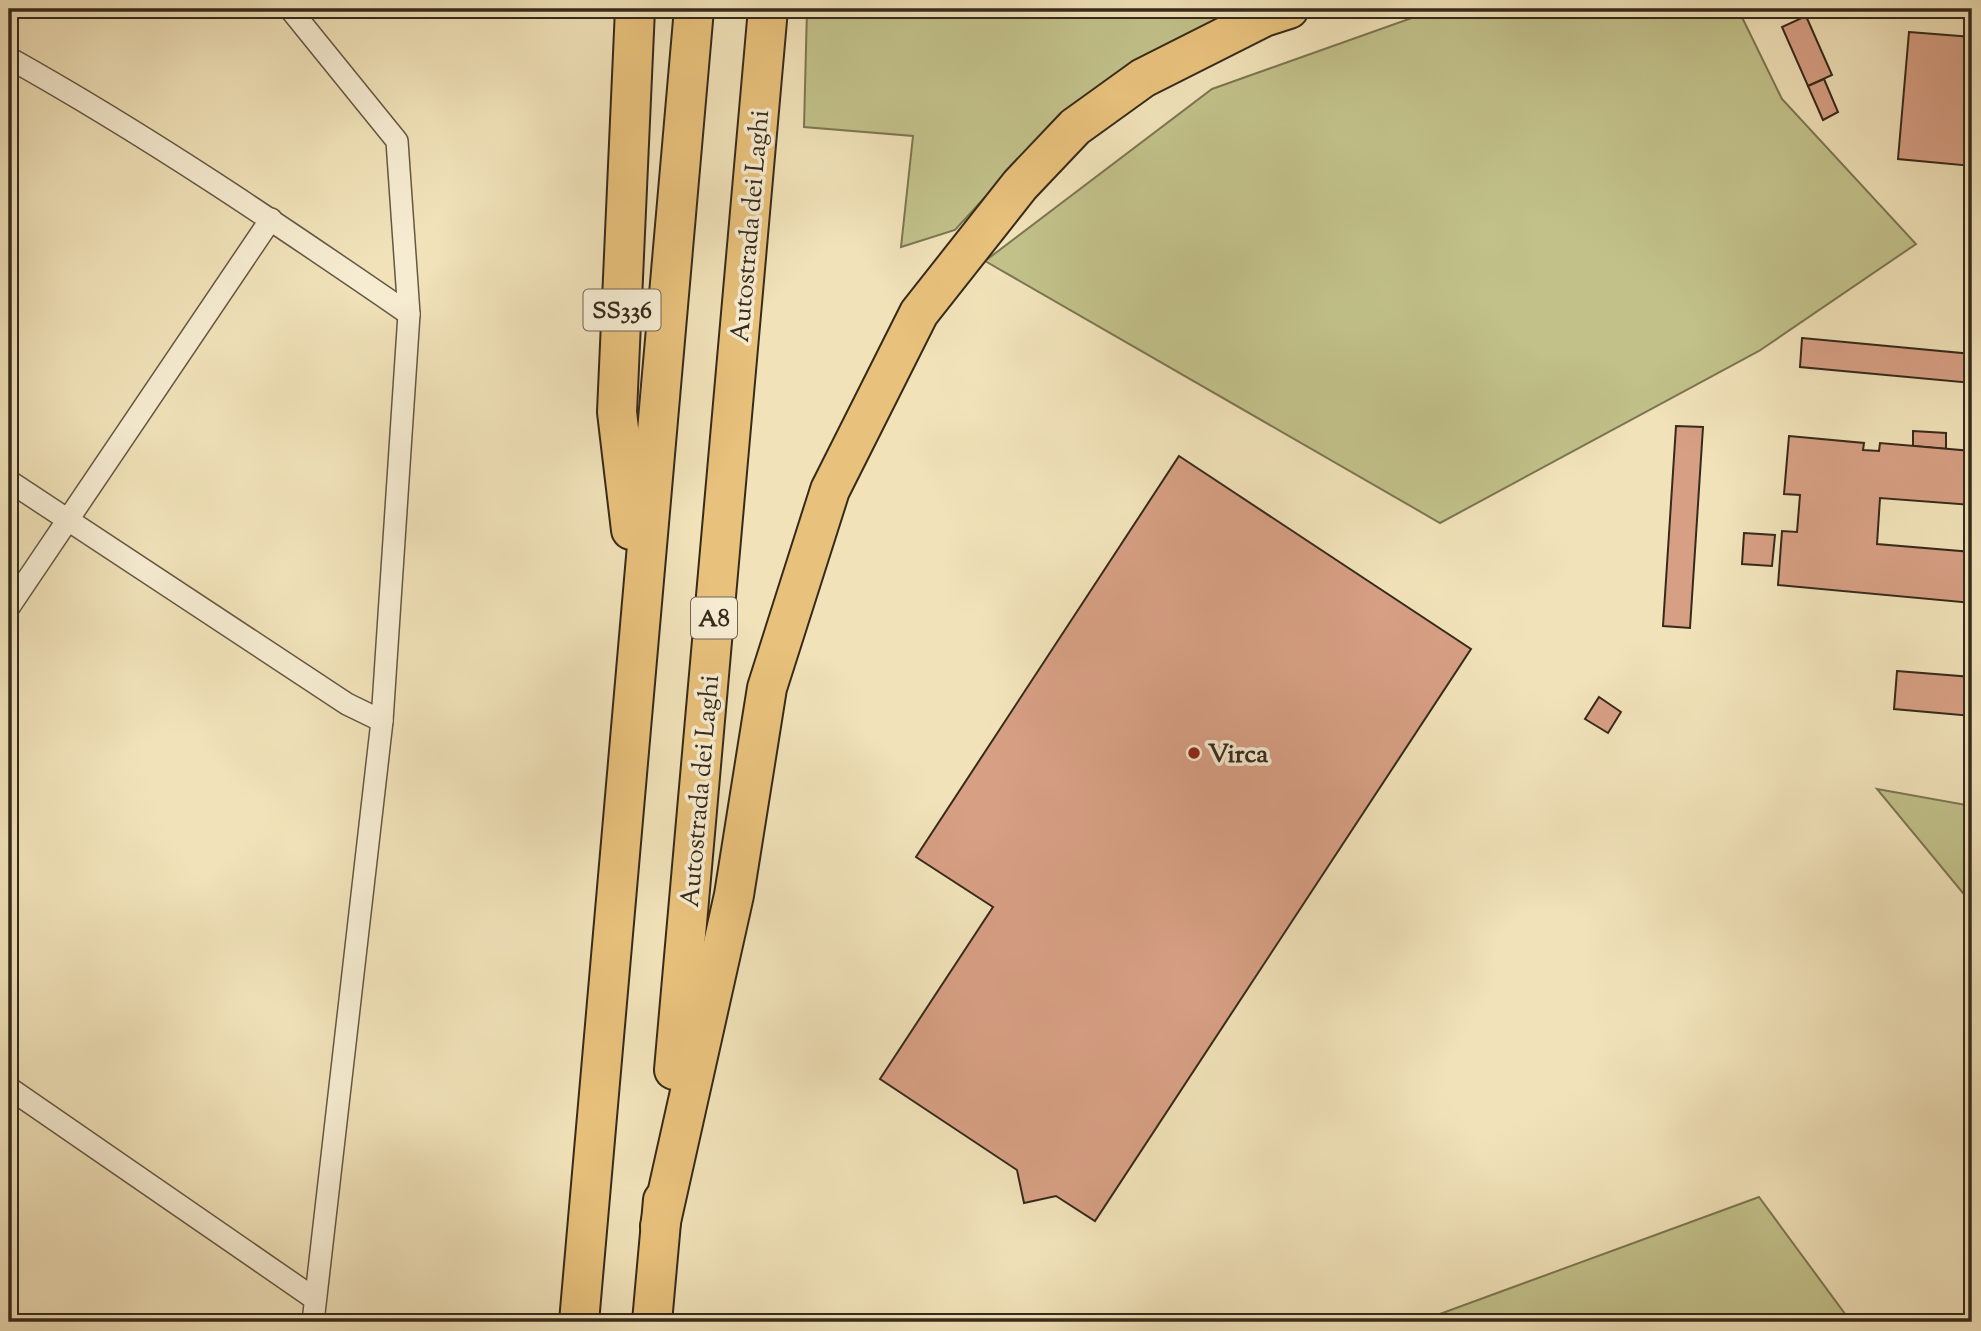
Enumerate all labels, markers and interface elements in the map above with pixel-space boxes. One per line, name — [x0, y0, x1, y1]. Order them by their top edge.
street label: Autostrada dei Laghi — [723, 108, 780, 344]
road number: SS336 — [584, 290, 660, 330]
road number: A8 — [691, 598, 737, 638]
street label: Autostrada dei Laghi — [673, 673, 730, 909]
place label: Virca — [1208, 737, 1268, 774]
marker: Virca — [1186, 745, 1202, 761]

